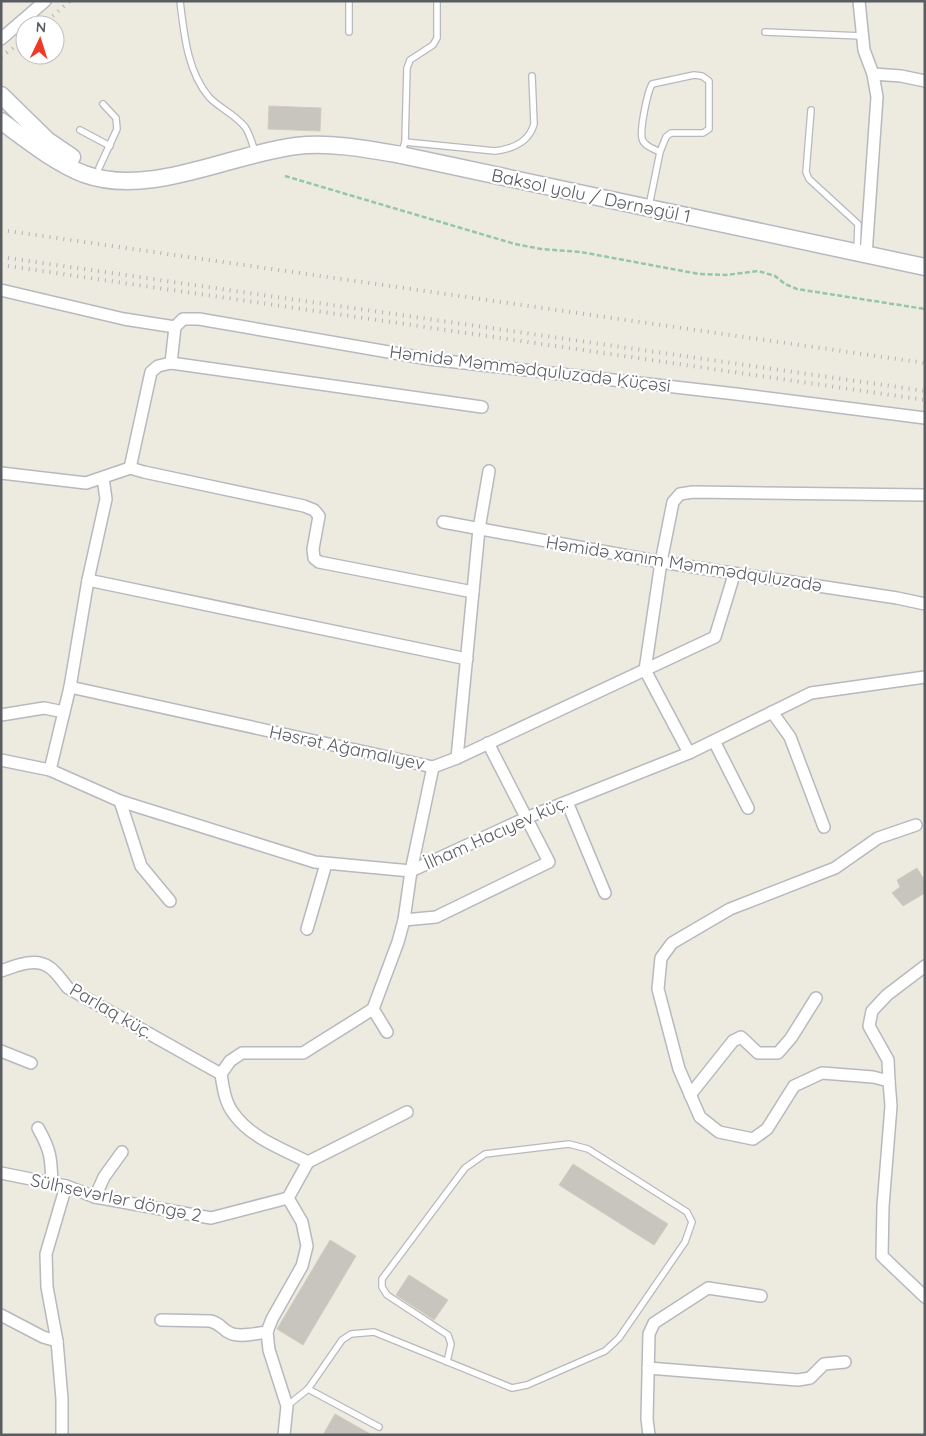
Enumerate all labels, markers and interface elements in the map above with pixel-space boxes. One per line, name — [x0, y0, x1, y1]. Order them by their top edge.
north arrow — [15, 15, 65, 65]
text: N — [35, 18, 47, 36]
street label: Baksol yolu / Dərnəgül 1 — [490, 163, 693, 228]
street label: Həmidə Məmmədquluzadə Küçəsi — [388, 340, 672, 397]
street label: Həmidə xanım Məmmədquluzadə — [544, 530, 824, 597]
street label: Həsrət Ağamalıyev — [267, 720, 427, 775]
street label: İlham Hacıyev küç. — [420, 790, 571, 875]
street label: Parlaq küç. — [66, 978, 157, 1043]
street label: Sülhsevərlər döngə 2 — [28, 1168, 204, 1227]

